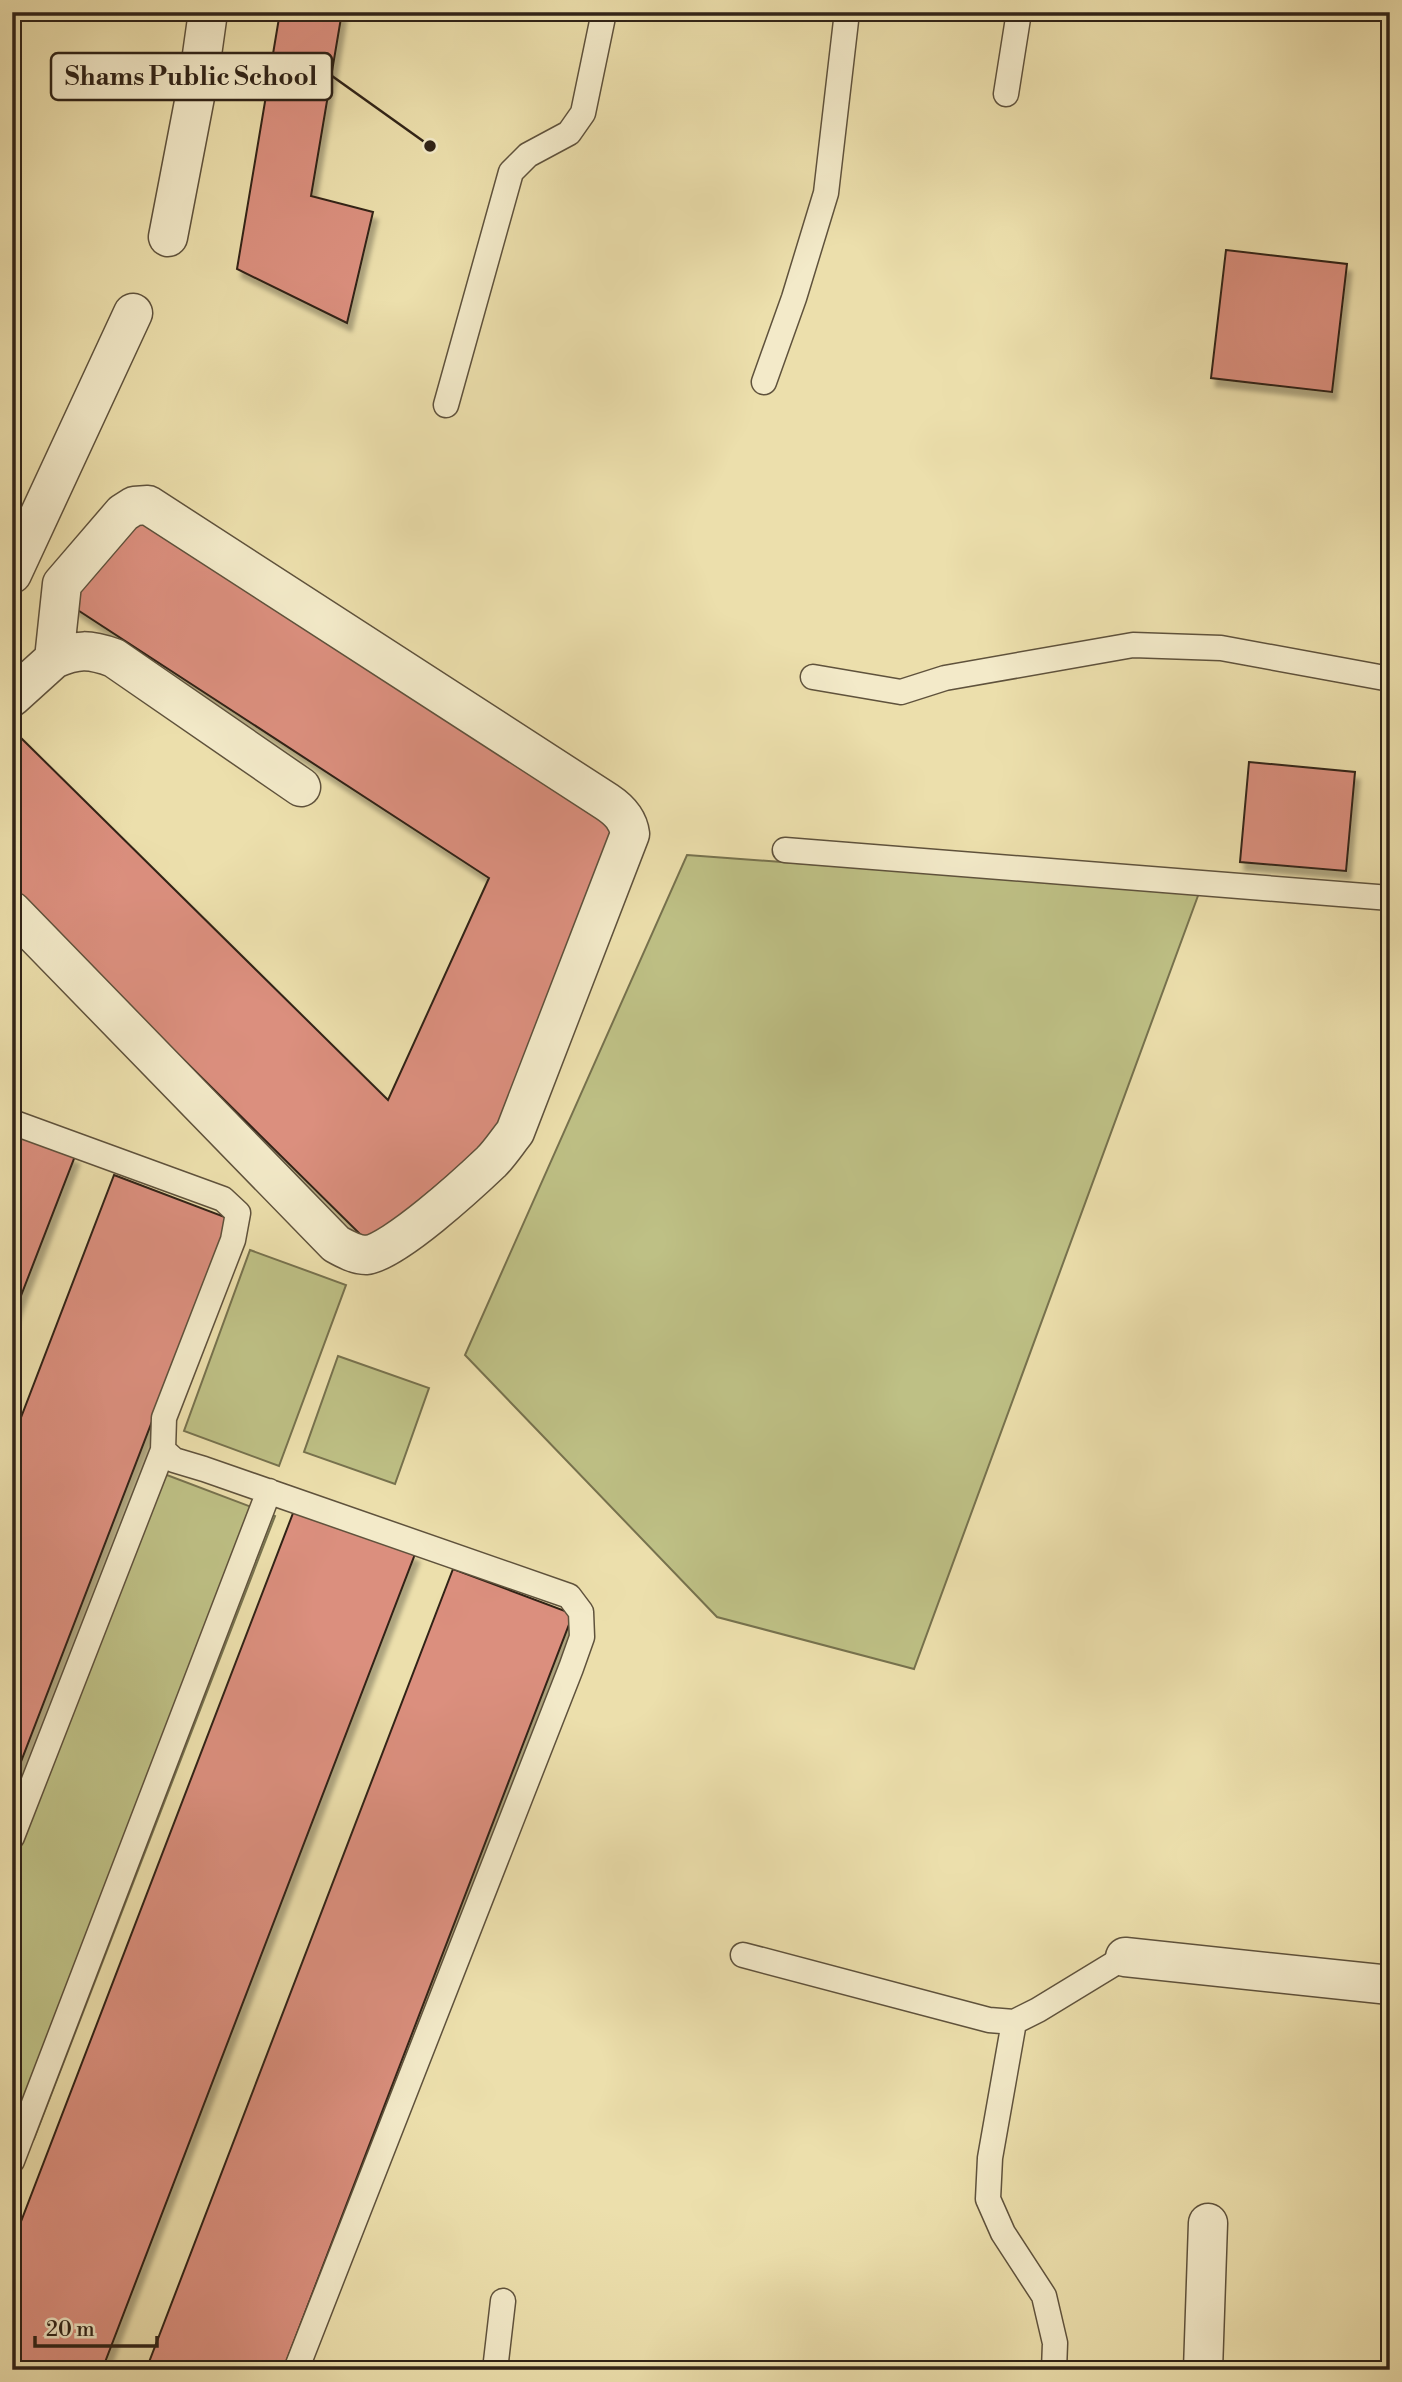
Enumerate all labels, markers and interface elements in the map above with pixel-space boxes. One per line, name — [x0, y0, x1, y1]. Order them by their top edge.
callout: Shams Public School — [51, 53, 332, 100]
text: Shams Public School — [65, 61, 318, 93]
scale bar — [35, 2305, 158, 2349]
text: 20 m — [46, 2317, 95, 2343]

